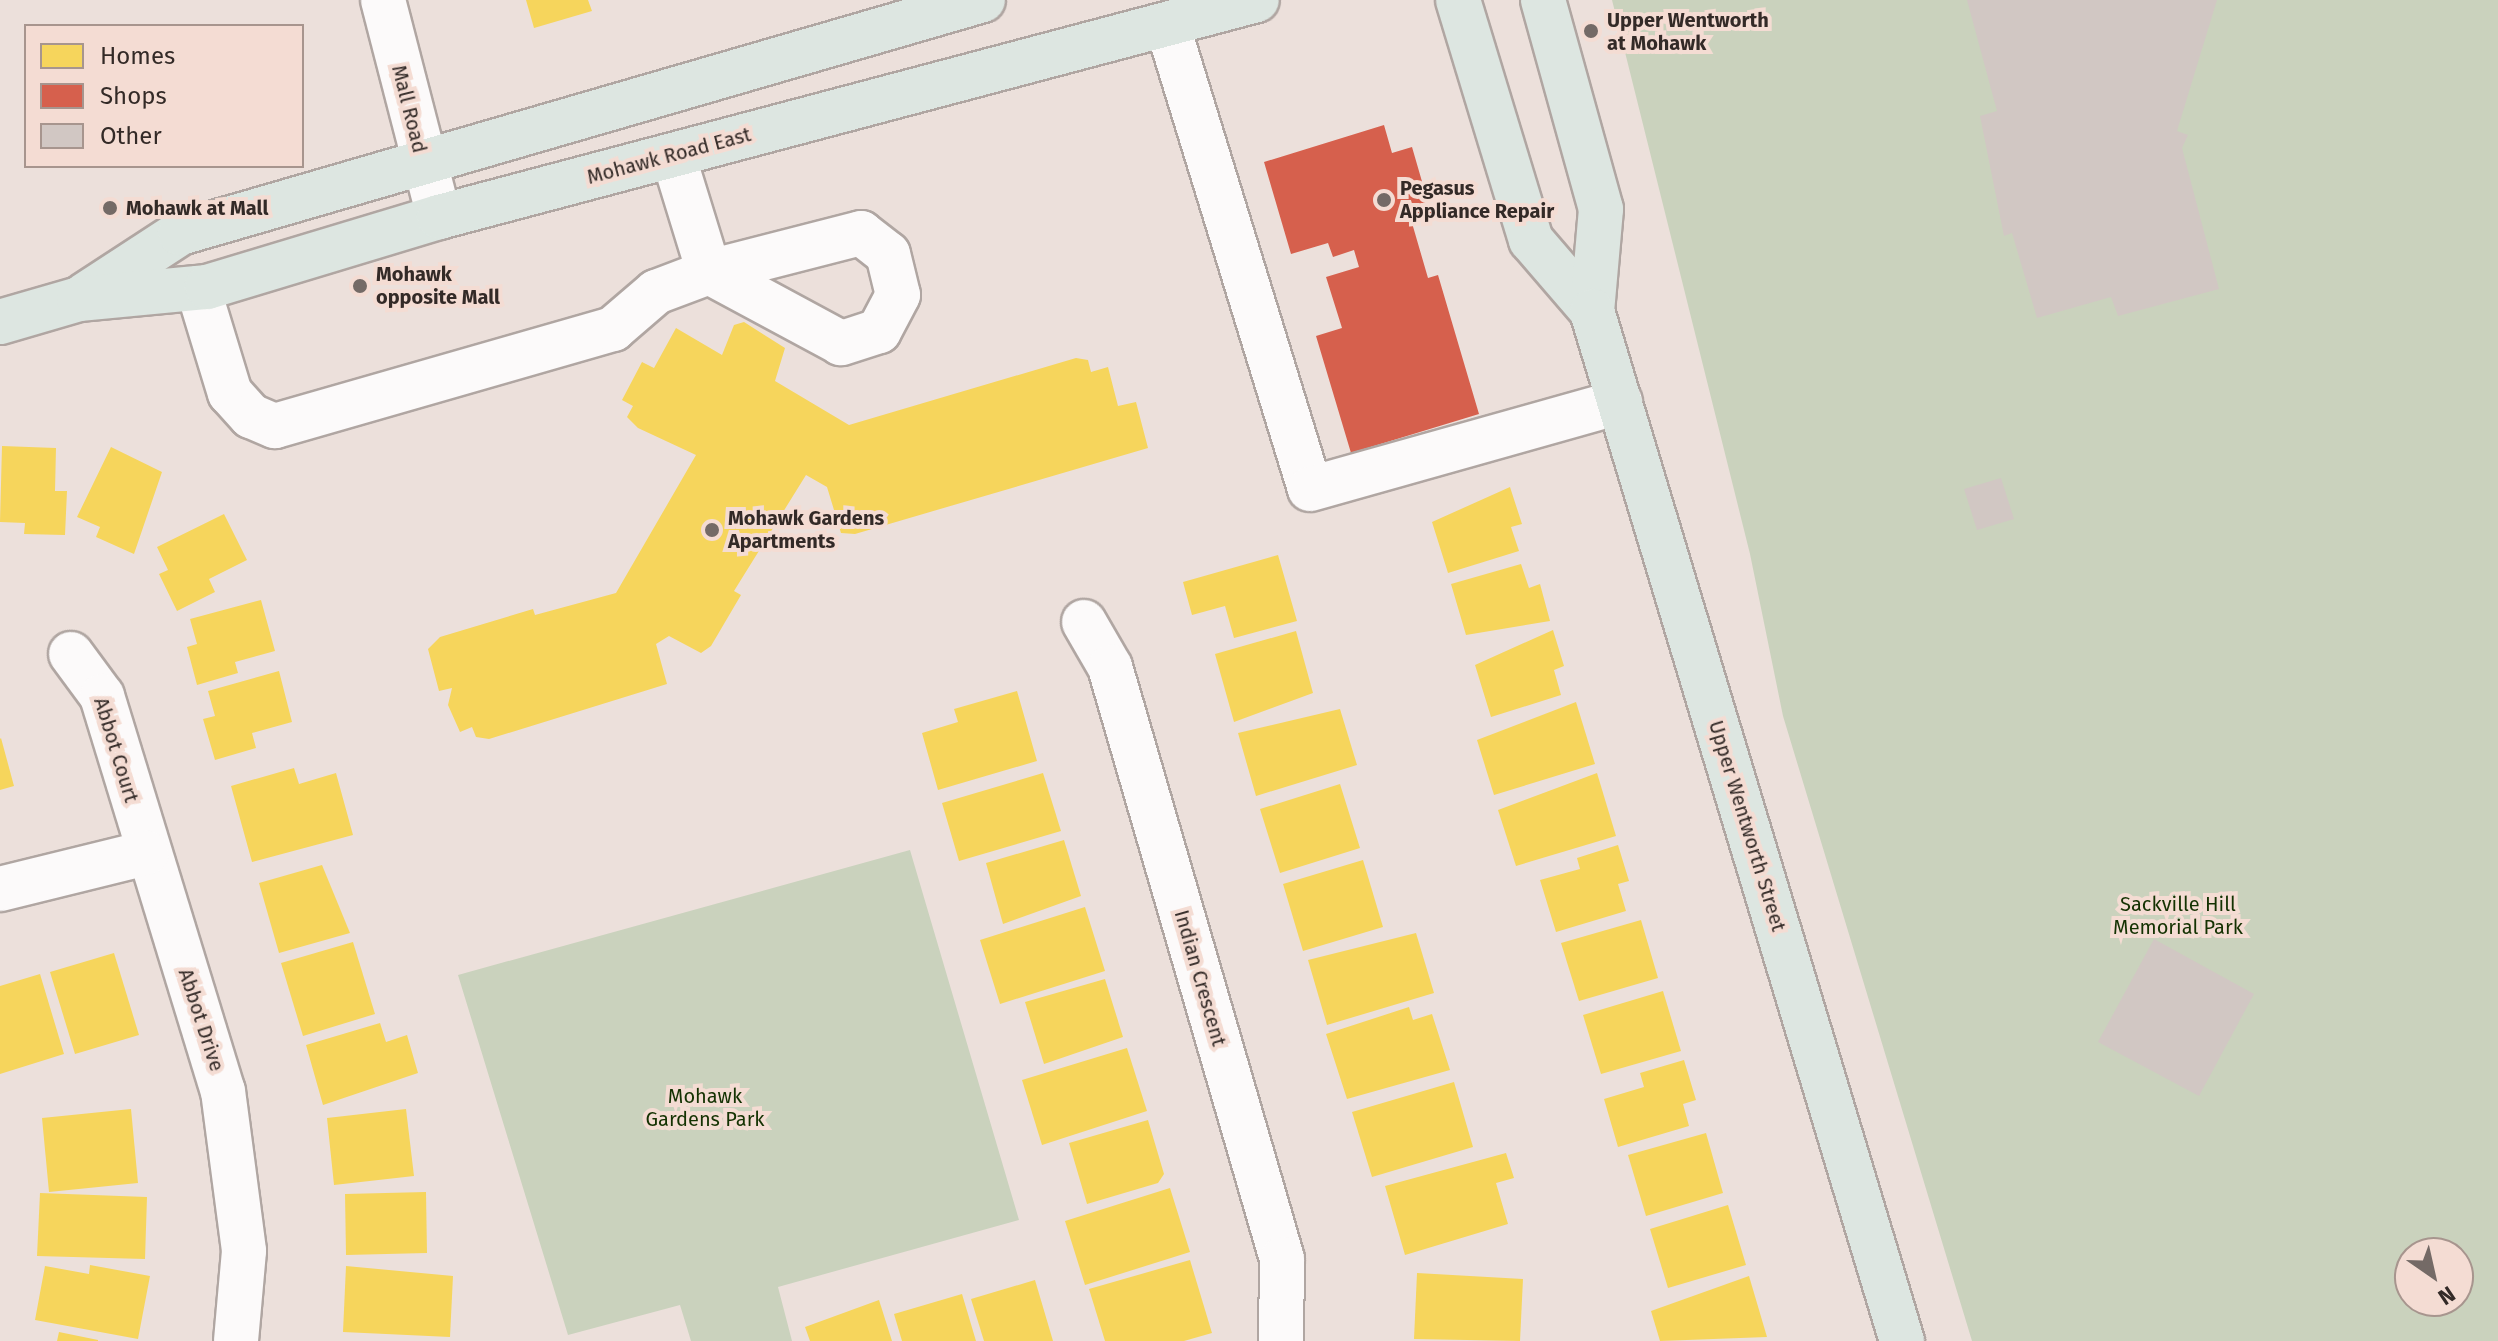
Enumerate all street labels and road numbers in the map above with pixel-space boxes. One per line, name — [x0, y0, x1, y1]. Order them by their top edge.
street label: Mall Road — [387, 63, 431, 155]
street label: Mohawk Road East — [584, 123, 754, 189]
street label: Abbot Court — [89, 695, 143, 805]
street label: Upper Wentworth Street — [1703, 718, 1791, 934]
street label: Indian Crescent — [1169, 907, 1231, 1049]
street label: Abbot Drive — [173, 966, 229, 1074]

